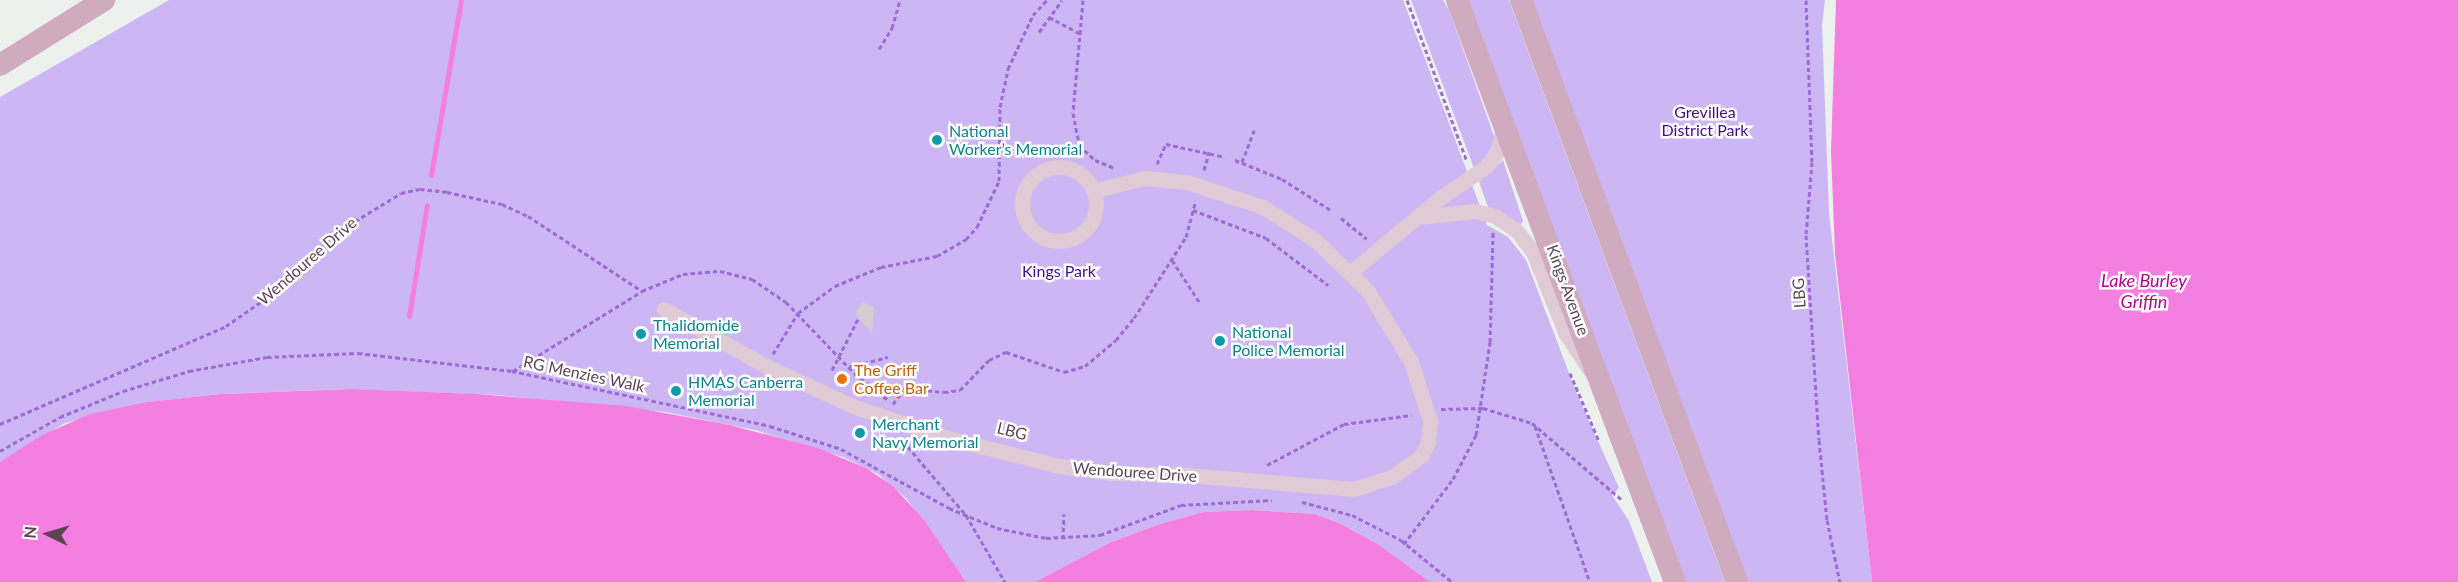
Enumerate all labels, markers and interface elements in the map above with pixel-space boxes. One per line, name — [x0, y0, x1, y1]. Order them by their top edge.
park label: Grevillea District Park — [1662, 102, 1748, 140]
place label: National Worker’s Memorial — [949, 121, 1082, 159]
marker: National Worker’s Memorial — [930, 133, 944, 147]
street label: Wendouree Drive — [254, 213, 360, 309]
street label: Kings Avenue — [1543, 242, 1593, 338]
park label: Kings Park — [1022, 261, 1096, 281]
water label: Lake Burley Griffin — [2101, 270, 2187, 312]
street label: LBG — [1788, 277, 1810, 309]
place label: Thalidomide Memorial — [653, 315, 739, 353]
place label: National Police Memorial — [1232, 322, 1345, 360]
marker: Thalidomide Memorial — [634, 327, 648, 341]
marker: National Police Memorial — [1213, 334, 1227, 348]
street label: RG Menzies Walk — [521, 352, 647, 396]
place label: The Griff Coffee Bar — [854, 360, 929, 398]
place label: HMAS Canberra Memorial — [688, 372, 803, 410]
marker: The Griff Coffee Bar — [835, 372, 849, 386]
marker: HMAS Canberra Memorial — [669, 384, 683, 398]
place label: Merchant Navy Memorial — [872, 414, 979, 452]
street label: LBG — [995, 418, 1029, 444]
marker: Merchant Navy Memorial — [853, 426, 867, 440]
street label: Wendouree Drive — [1072, 458, 1198, 486]
north arrow — [18, 504, 78, 564]
text: N — [20, 525, 40, 539]

